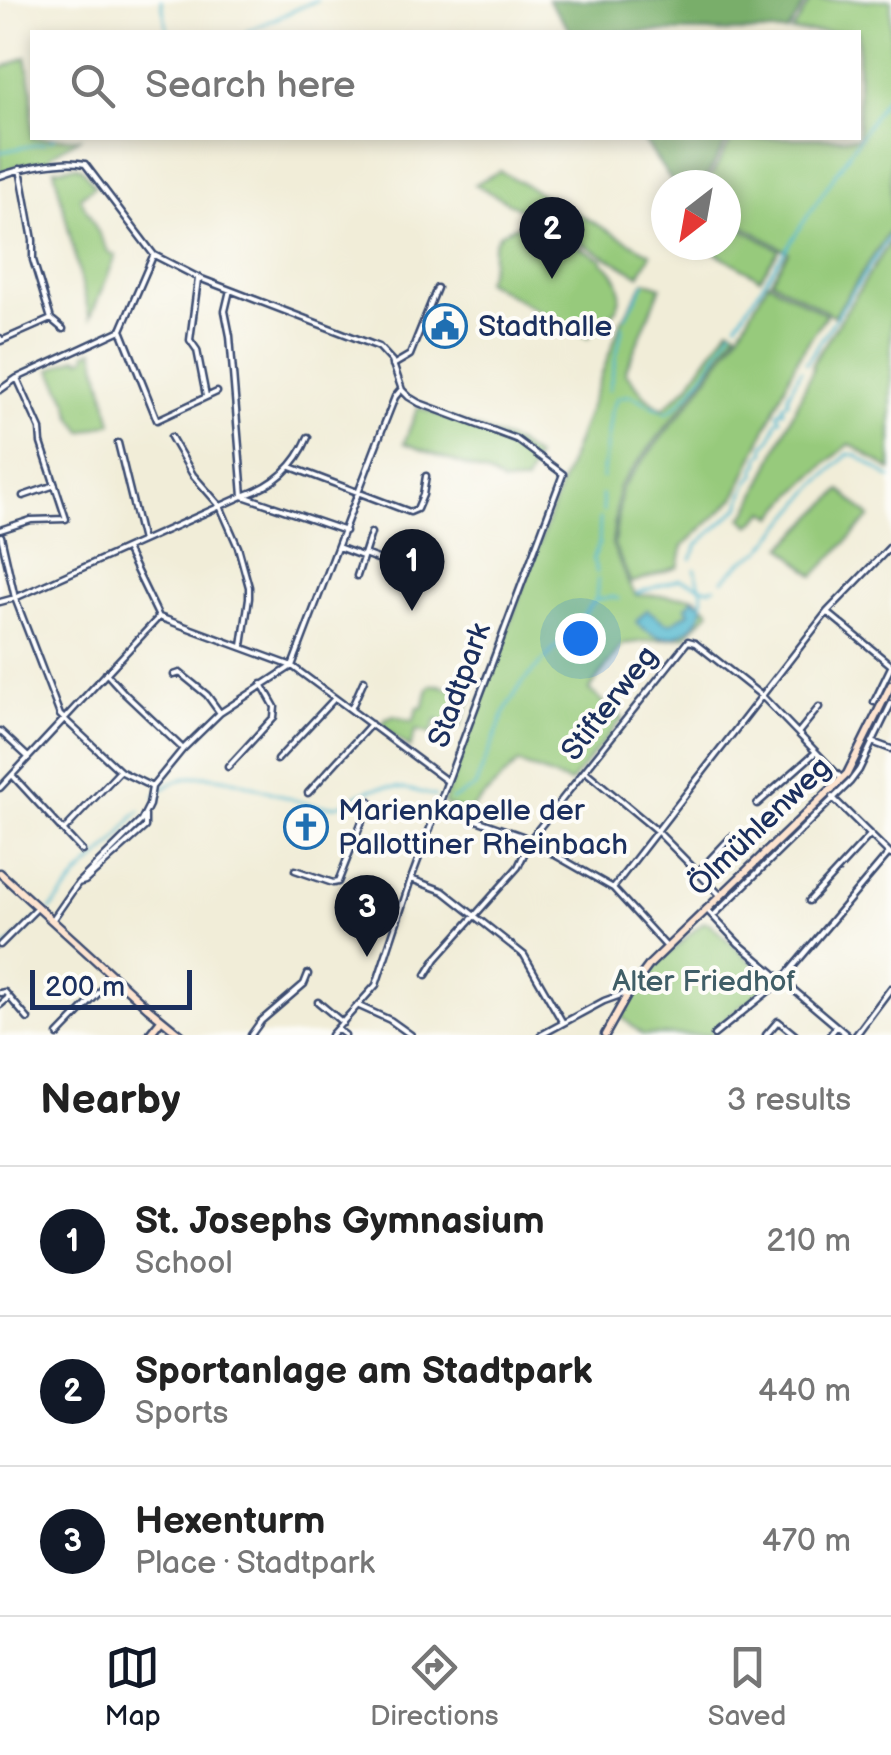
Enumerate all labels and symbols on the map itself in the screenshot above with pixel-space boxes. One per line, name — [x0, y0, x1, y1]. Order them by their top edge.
north arrow — [651, 170, 741, 260]
pin: 2 — [520, 196, 584, 279]
public building icon: Stadthalle — [422, 303, 468, 349]
place label: Stadthalle — [478, 309, 612, 345]
pin: 1 — [380, 528, 444, 611]
your location — [555, 613, 606, 664]
street label: Stadtpark — [421, 618, 499, 752]
street label: Stifterweg — [554, 639, 666, 768]
street label: Ölmühlenweg — [681, 750, 839, 904]
place label: Marienkapelle der Pallottiner Rheinbach — [338, 793, 628, 863]
church icon: Marienkapelle der Pallottiner Rheinbach — [283, 804, 329, 850]
pin: 3 — [334, 874, 400, 957]
park label: Alter Friedhof — [612, 964, 796, 1000]
scale bar — [30, 965, 192, 1010]

